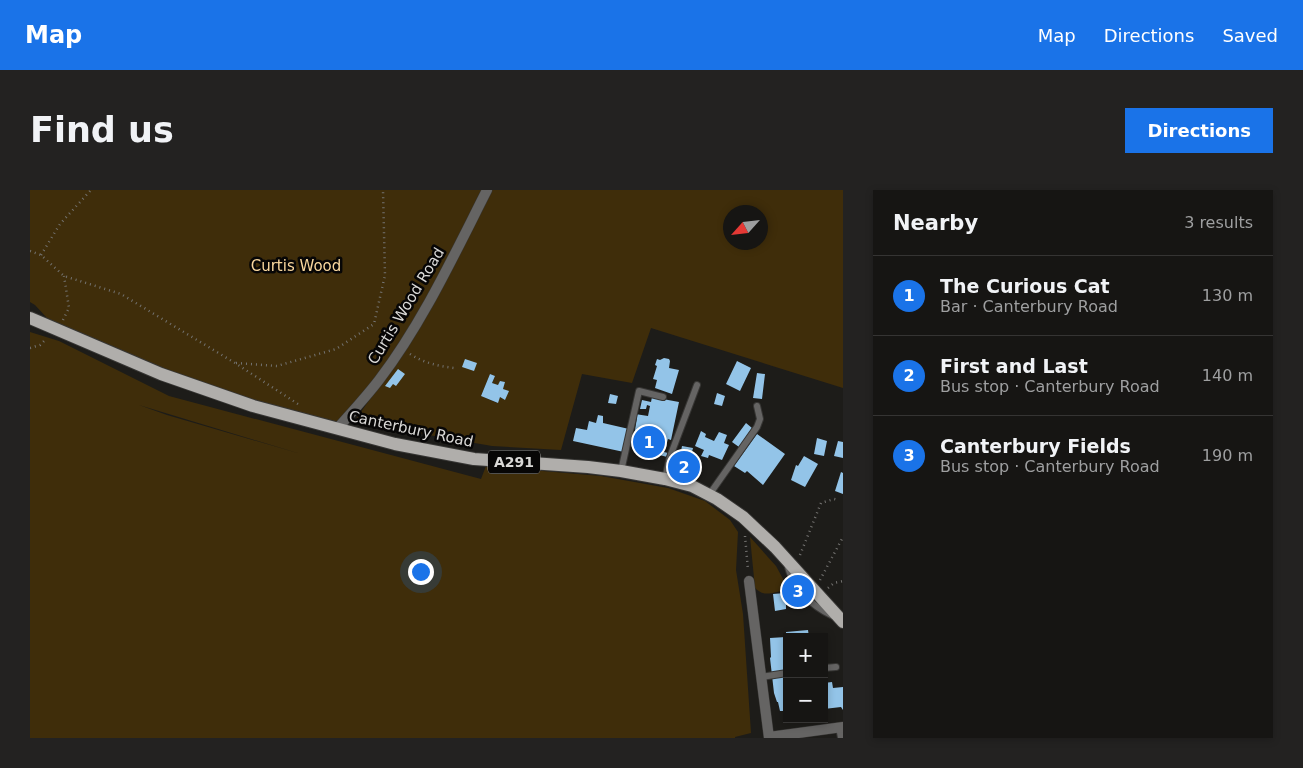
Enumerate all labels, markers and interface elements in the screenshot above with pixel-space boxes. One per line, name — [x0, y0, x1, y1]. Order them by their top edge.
text: Map — [25, 21, 82, 49]
text: Map — [1038, 25, 1076, 46]
text: Directions — [1104, 25, 1194, 46]
text: Saved — [1222, 25, 1278, 46]
button: Directions — [1125, 108, 1273, 153]
text: Find us — [30, 110, 174, 150]
north arrow — [723, 205, 768, 250]
text: Nearby — [893, 211, 978, 235]
text: 3 results — [1184, 213, 1253, 232]
street label: Curtis Wood Road — [364, 244, 448, 368]
park label: Curtis Wood — [251, 257, 341, 275]
text: The Curious Cat — [940, 275, 1110, 297]
text: 1 — [903, 286, 915, 305]
text: 130 m — [1202, 286, 1253, 305]
text: Bar · Canterbury Road — [940, 297, 1118, 316]
text: First and Last — [940, 355, 1088, 377]
text: 2 — [903, 366, 915, 385]
text: 140 m — [1202, 366, 1253, 385]
text: Bus stop · Canterbury Road — [940, 377, 1160, 396]
street label: Canterbury Road — [347, 407, 475, 451]
pin: 1 — [633, 423, 665, 461]
text: Canterbury Fields — [940, 435, 1131, 457]
text: 3 — [903, 446, 915, 465]
text: 190 m — [1202, 446, 1253, 465]
pin: 2 — [668, 448, 700, 486]
road number: A291 — [488, 450, 540, 474]
text: Bus stop · Canterbury Road — [940, 457, 1160, 476]
your location — [408, 559, 434, 585]
pin: 3 — [782, 572, 814, 610]
map controls — [783, 633, 828, 723]
button: + — [783, 633, 828, 678]
button: − — [783, 678, 828, 723]

